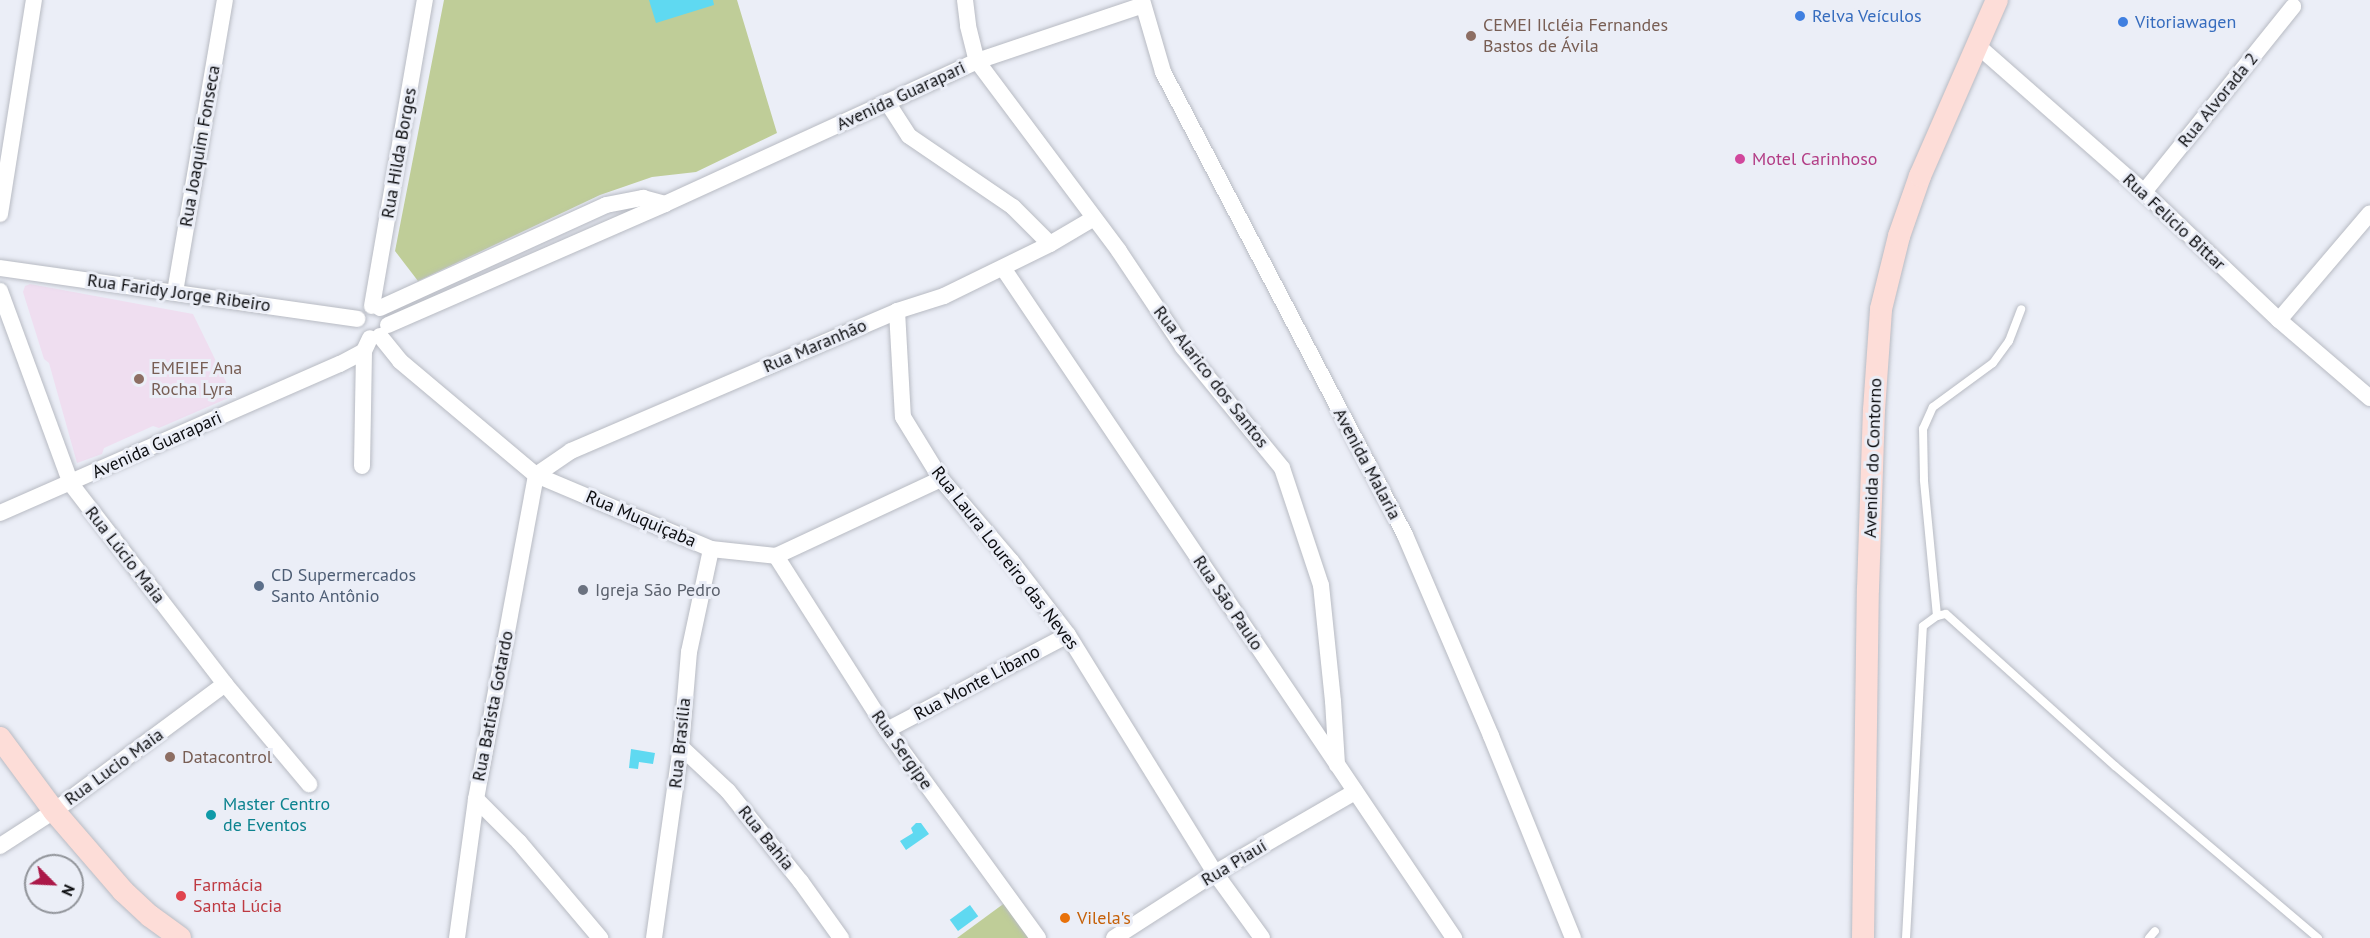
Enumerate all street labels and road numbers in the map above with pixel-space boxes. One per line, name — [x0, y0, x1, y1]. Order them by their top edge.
street label: Rua Alvorada 2 — [2173, 48, 2263, 152]
street label: Avenida Guarapari — [833, 57, 969, 135]
street label: Rua Joaquim Fonseca — [175, 63, 225, 229]
street label: Rua Hilda Borges — [377, 86, 421, 220]
street label: Rua Felicio Bittar — [2118, 169, 2230, 275]
street label: Rua Faridy Jorge Ribeiro — [86, 269, 272, 317]
street label: Rua Alarico dos Santos — [1149, 301, 1273, 453]
street label: Rua Maranhão — [760, 314, 870, 378]
street label: Avenida do Contorno — [1859, 378, 1887, 538]
street label: Avenida Malaria — [1329, 405, 1405, 523]
street label: Avenida Guarapari — [89, 407, 225, 483]
street label: Rua Laura Loureiro das Neves — [927, 462, 1083, 654]
street label: Rua Muquiçaba — [583, 486, 699, 552]
street label: Rua Lúcio Maia — [80, 502, 170, 608]
street label: Rua São Paulo — [1188, 551, 1268, 655]
street label: Rua Batista Gotardo — [468, 629, 518, 783]
street label: Rua Monte Líbano — [910, 641, 1044, 725]
street label: Rua Brasília — [665, 697, 695, 789]
street label: Rua Sergipe — [867, 706, 937, 794]
street label: Rua Lucio Maia — [60, 724, 168, 810]
street label: Rua Bahia — [733, 801, 799, 875]
street label: Rua Piauí — [1197, 835, 1271, 891]

